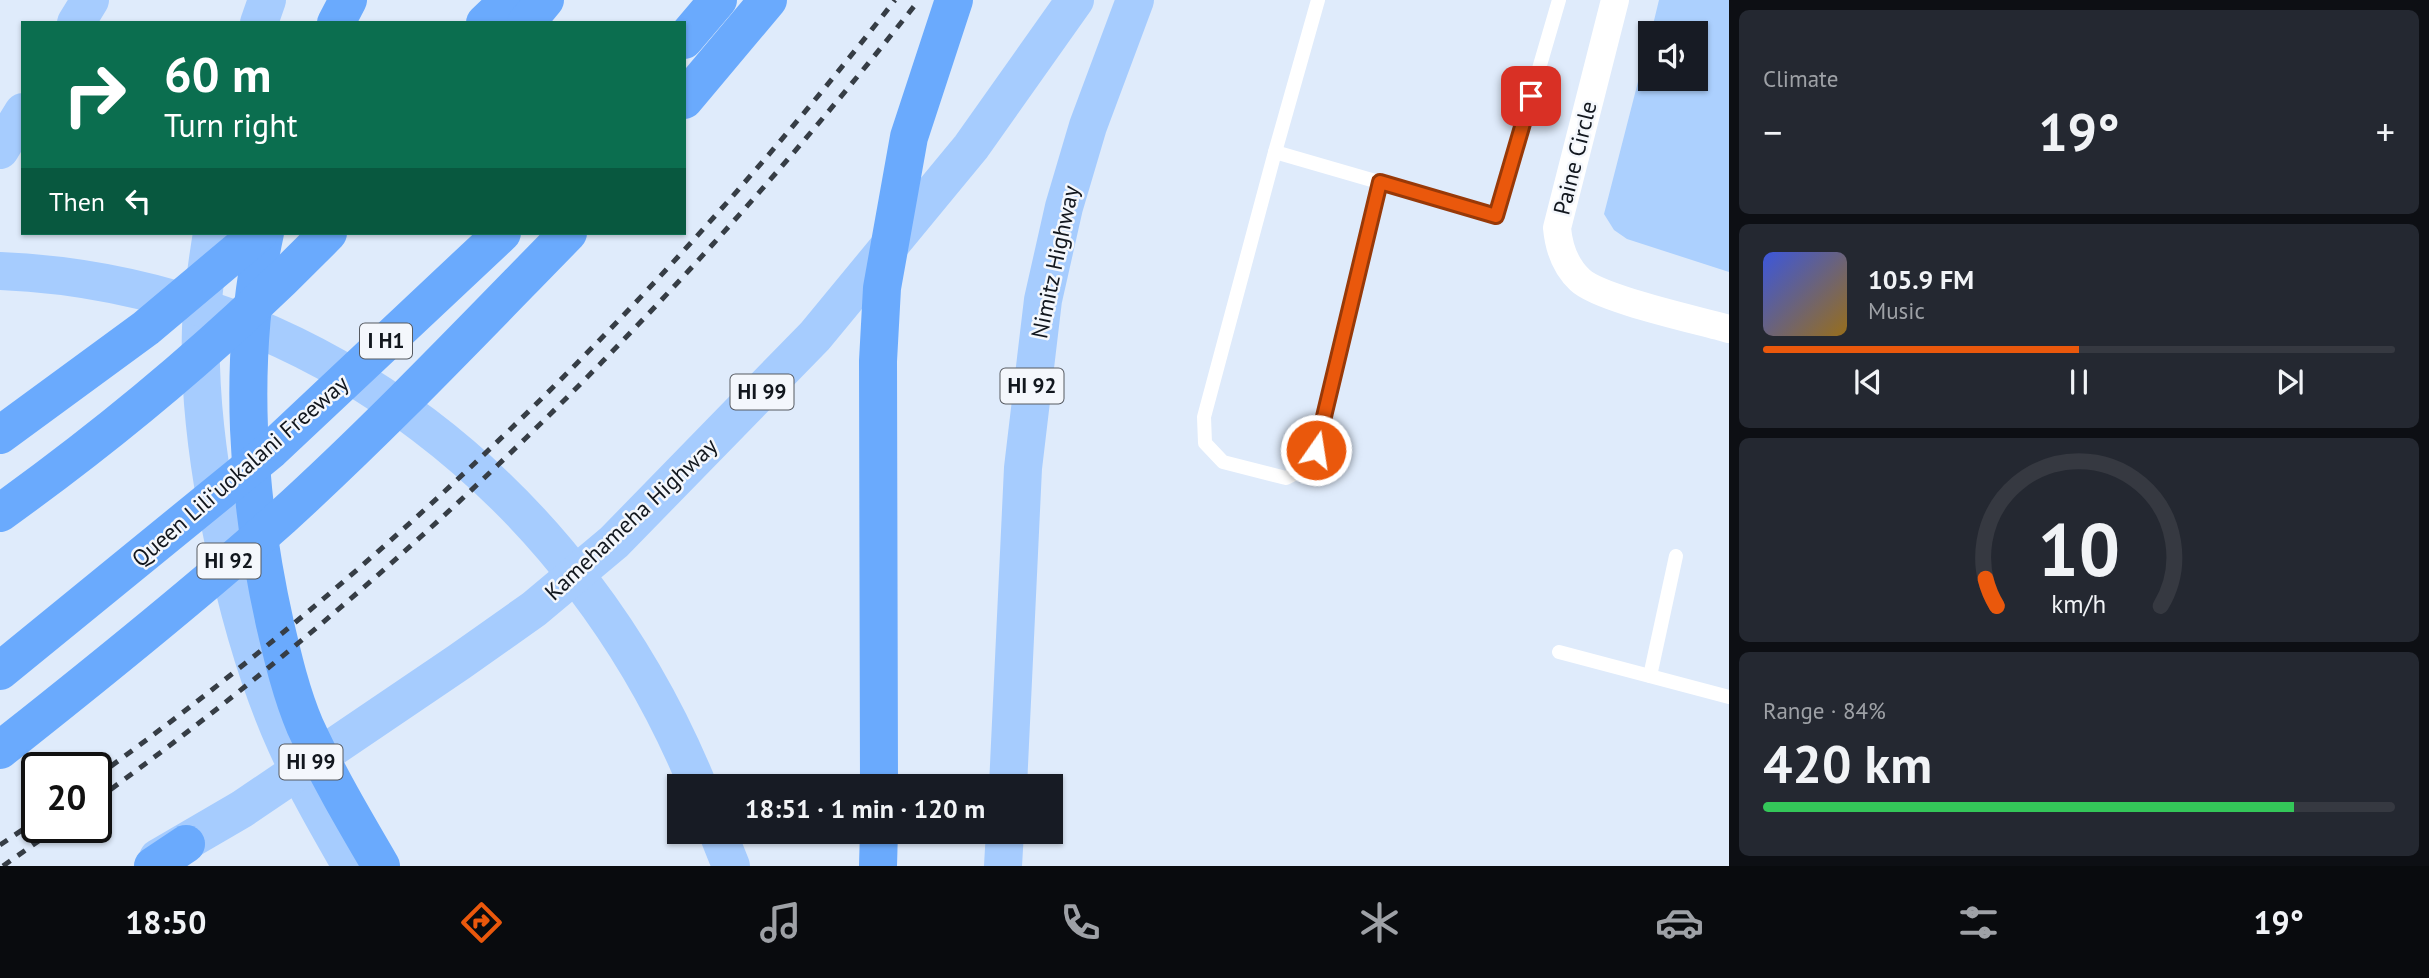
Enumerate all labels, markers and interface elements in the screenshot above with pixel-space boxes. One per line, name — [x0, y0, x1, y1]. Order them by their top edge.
map controls — [1638, 21, 1708, 91]
button: sound — [1638, 21, 1708, 91]
text: 60 m — [164, 42, 271, 106]
icon: right — [49, 49, 140, 140]
text: Climate — [1763, 64, 1838, 93]
pin — [1501, 66, 1561, 126]
icon: arrive — [1512, 77, 1550, 115]
street label: Paine Circle — [1546, 98, 1603, 218]
text: 19° — [2038, 98, 2120, 165]
text: Turn right — [164, 104, 298, 146]
text: − — [1763, 107, 1782, 156]
text: + — [2376, 107, 2395, 156]
icon: left — [119, 182, 157, 220]
street label: Nimitz Highway — [1024, 183, 1085, 341]
text: Then — [49, 185, 105, 218]
text: 105.9 FM — [1868, 263, 1974, 296]
text: Music — [1868, 296, 1925, 325]
road number: I H1 — [360, 324, 412, 358]
icon: previous — [1849, 363, 1887, 401]
icon: pause — [2060, 363, 2098, 401]
icon: next — [2271, 363, 2309, 401]
street label: Queen Liliʻuokalani Freeway — [125, 368, 354, 573]
road number: HI 92 — [1000, 368, 1064, 404]
road number: HI 99 — [730, 374, 794, 410]
position arrow — [1279, 413, 1353, 487]
street label: Kamehameha Highway — [538, 431, 723, 606]
text: 10 — [2038, 502, 2120, 596]
road number: HI 92 — [198, 544, 260, 578]
text: km/h — [2052, 588, 2106, 620]
text: Range · 84% — [1763, 696, 1886, 725]
text: 420 km — [1763, 730, 1932, 797]
road number: HI 99 — [280, 744, 342, 780]
speed limit sign: 20 — [21, 752, 112, 843]
text: 18:51 · 1 min · 120 m — [745, 792, 985, 825]
icon: directions — [457, 898, 506, 947]
icon: music — [756, 898, 805, 947]
icon: phone — [1056, 898, 1105, 947]
icon: climate — [1355, 898, 1404, 947]
icon: car — [1655, 898, 1704, 947]
icon: filters — [1954, 898, 2003, 947]
text: 18:50 — [125, 901, 206, 943]
text: 19° — [2253, 901, 2304, 943]

